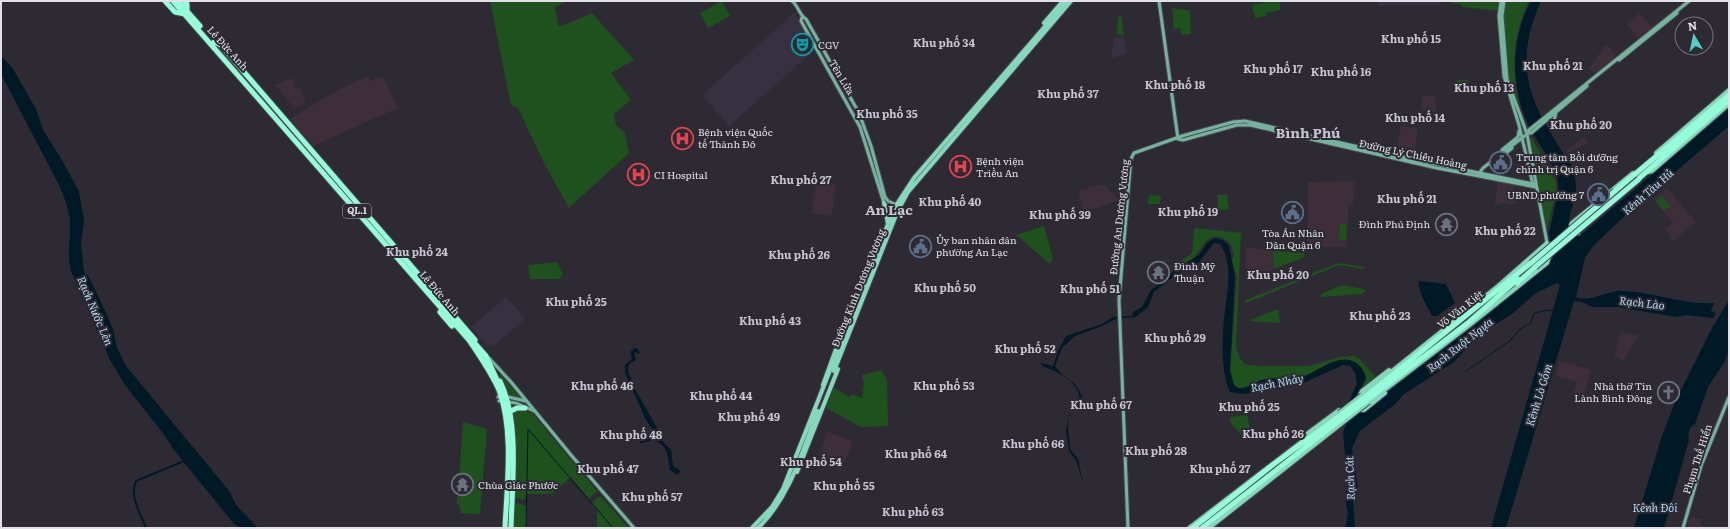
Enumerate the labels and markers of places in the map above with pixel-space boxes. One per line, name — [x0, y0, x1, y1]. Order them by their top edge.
theatre icon: CGV — [790, 32, 816, 58]
place label: CGV — [818, 37, 840, 52]
place label: Bệnh viện Quốc tế Thành Đô — [698, 124, 773, 151]
hospital icon: Bệnh viện Quốc tế Thành Đô — [670, 125, 696, 151]
place label: Trung tâm Bồi dưỡng chính trị Quận 6 — [1516, 149, 1618, 176]
public building icon: Trung tâm Bồi dưỡng chính trị Quận 6 — [1487, 150, 1513, 176]
place label: Bệnh viện Triều An — [976, 153, 1024, 180]
hospital icon: Bệnh viện Triều An — [947, 154, 973, 180]
hospital icon: CI Hospital — [626, 162, 652, 188]
place label: CI Hospital — [654, 167, 708, 182]
public building icon: UBND phường 7 — [1586, 182, 1612, 208]
place label: UBND phường 7 — [1507, 187, 1584, 202]
public building icon: Tòa Án Nhân Dân Quận 6 — [1280, 200, 1306, 226]
temple icon: Đình Phú Định — [1433, 211, 1459, 237]
place label: Đình Phú Định — [1359, 216, 1430, 231]
place label: Tòa Án Nhân Dân Quận 6 — [1262, 225, 1325, 252]
place label: Ủy ban nhân dân phường An Lạc — [936, 232, 1017, 259]
public building icon: Ủy ban nhân dân phường An Lạc — [907, 233, 933, 259]
place label: Đình Mỹ Thuận — [1174, 258, 1215, 285]
temple icon: Đình Mỹ Thuận — [1145, 259, 1171, 285]
place label: Nhà thờ Tin Lành Bình Đông — [1574, 378, 1652, 405]
church icon: Nhà thờ Tin Lành Bình Đông — [1655, 379, 1681, 405]
temple icon: Chùa Giác Phước — [449, 472, 475, 498]
place label: Chùa Giác Phước — [478, 477, 558, 492]

